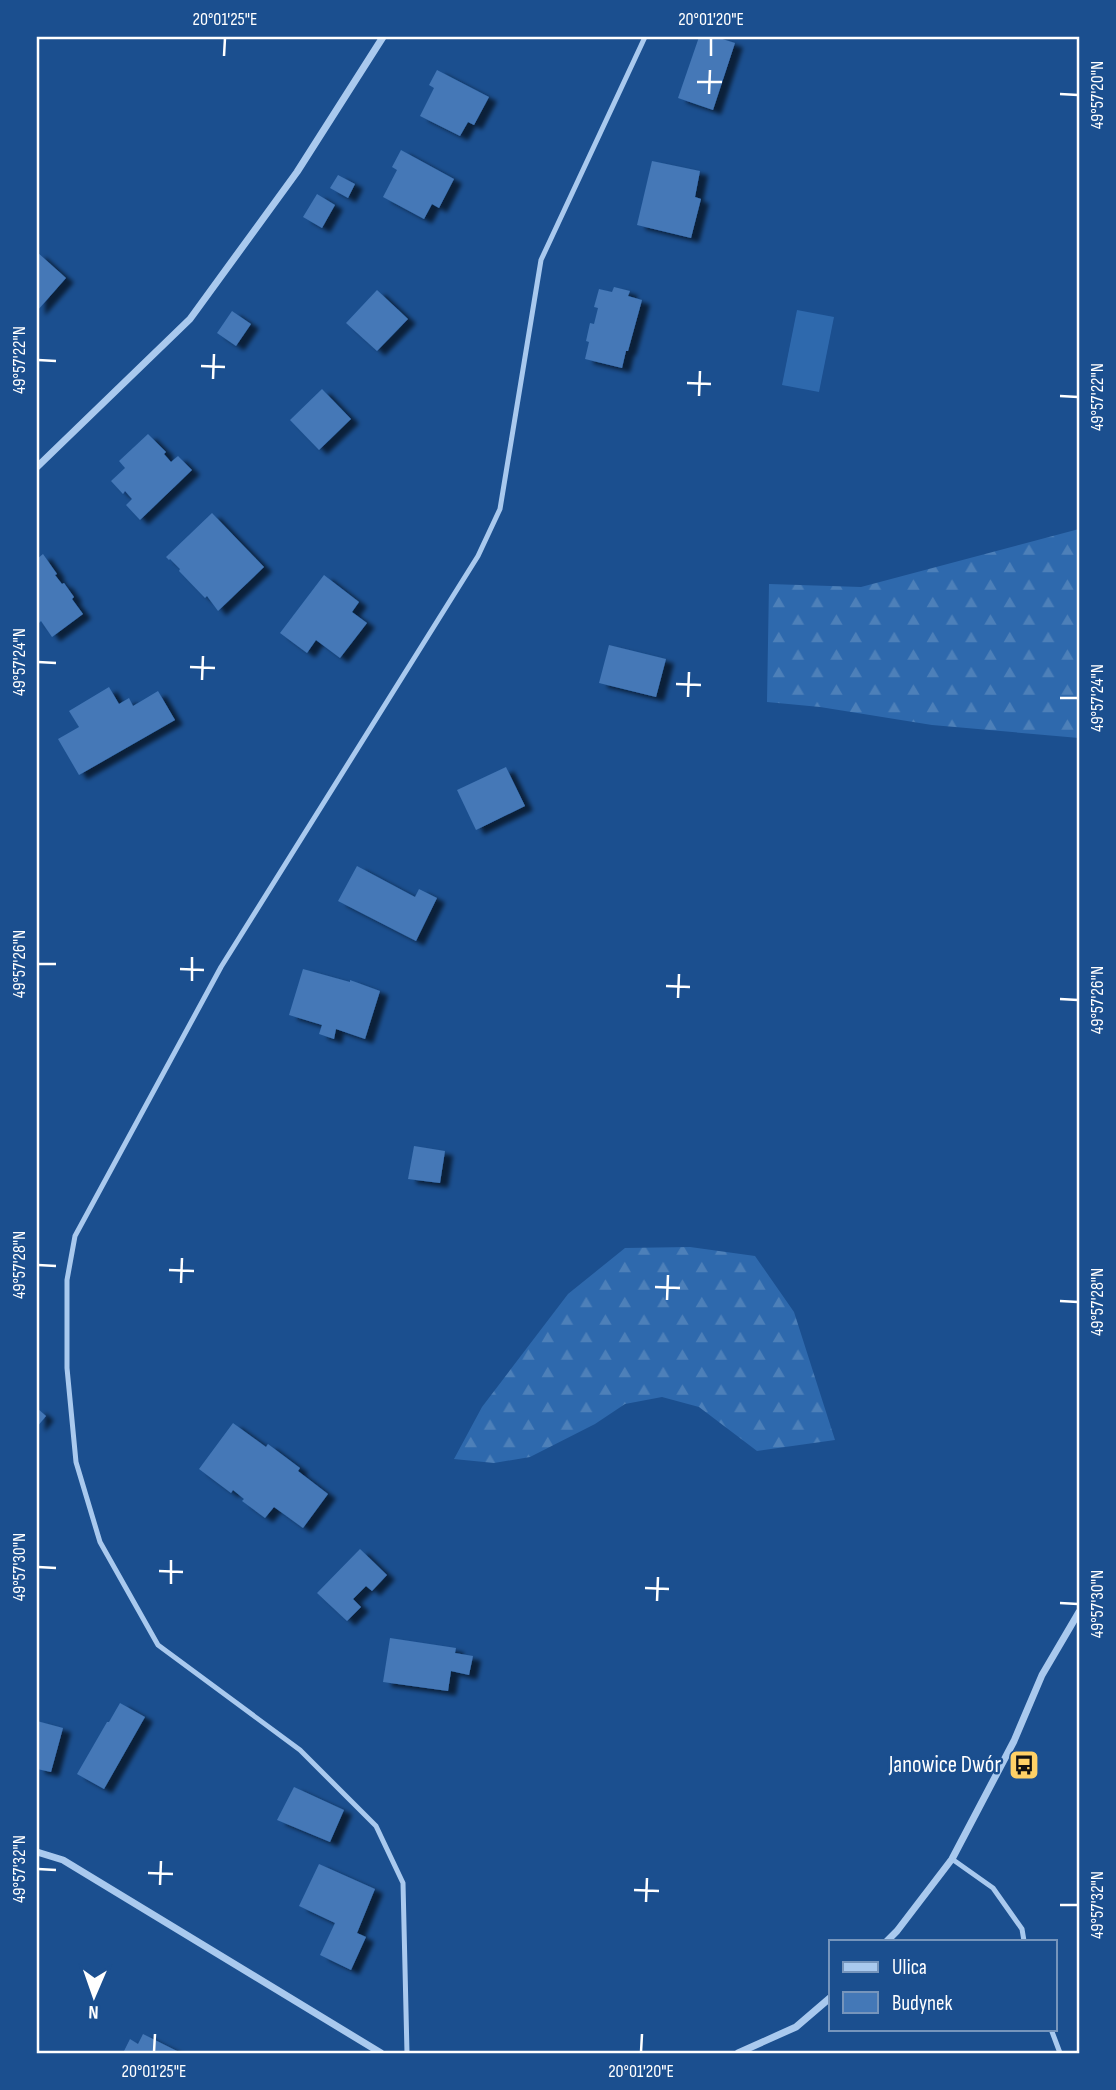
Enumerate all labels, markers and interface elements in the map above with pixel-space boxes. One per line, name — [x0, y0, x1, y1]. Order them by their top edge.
text: 20°01'25"E — [193, 9, 257, 30]
text: 20°01'20"E — [678, 9, 744, 30]
text: 49°57'20"N — [1087, 61, 1108, 129]
text: 49°57'22"N — [9, 326, 30, 394]
text: 49°57'22"N — [1087, 363, 1108, 431]
text: 49°57'24"N — [9, 628, 30, 696]
text: 49°57'24"N — [1087, 664, 1108, 732]
text: 49°57'26"N — [9, 930, 30, 998]
text: 49°57'26"N — [1087, 966, 1108, 1034]
text: 49°57'28"N — [9, 1231, 30, 1299]
text: 49°57'28"N — [1087, 1268, 1108, 1336]
text: 49°57'30"N — [9, 1533, 30, 1601]
text: 49°57'30"N — [1087, 1570, 1108, 1638]
bus stop icon: Janowice Dwór — [1007, 1748, 1041, 1782]
place label: Janowice Dwór — [888, 1751, 1001, 1779]
text: 49°57'32"N — [9, 1835, 30, 1903]
text: 49°57'32"N — [1087, 1871, 1108, 1939]
legend — [829, 1940, 1056, 2030]
text: Ulica — [892, 1955, 927, 1980]
north arrow — [60, 1960, 130, 2030]
text: Budynek — [892, 1991, 952, 2016]
text: N — [88, 2000, 99, 2023]
text: 20°01'25"E — [122, 2061, 186, 2082]
text: 20°01'20"E — [608, 2061, 674, 2082]

